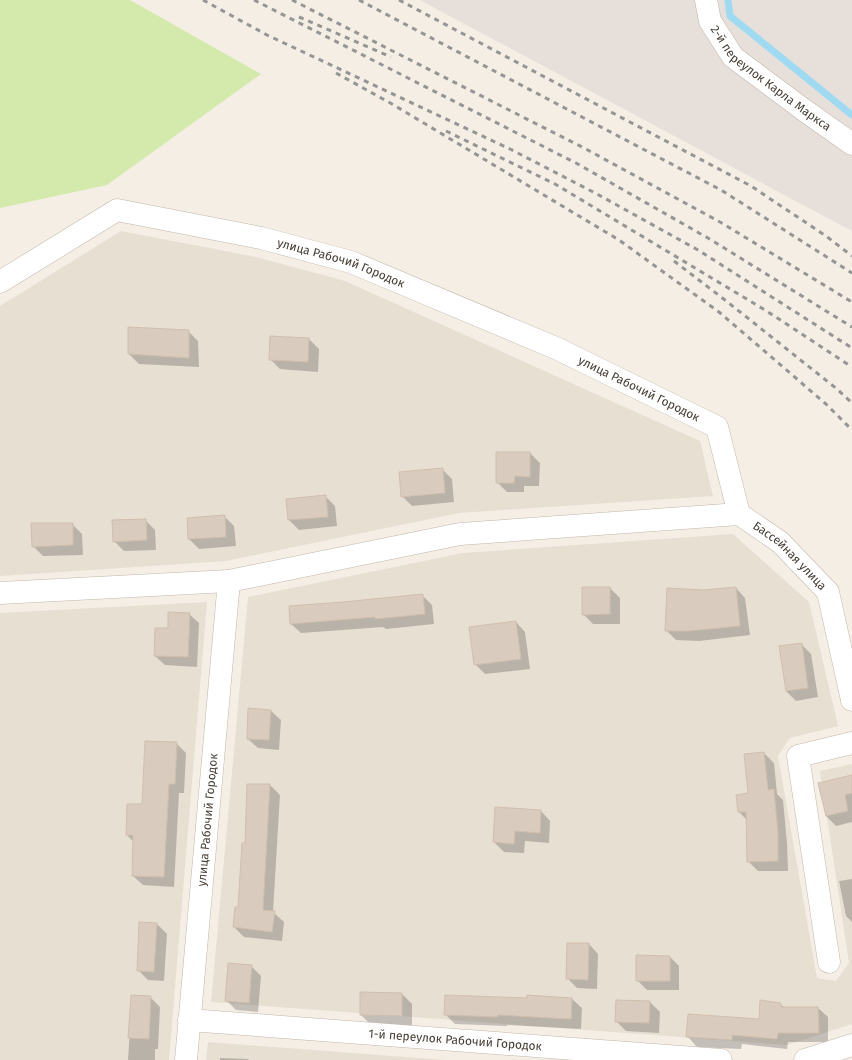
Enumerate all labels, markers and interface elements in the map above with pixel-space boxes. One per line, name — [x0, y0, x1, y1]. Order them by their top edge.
street label: 2-й переулок Карла Маркса — [708, 23, 834, 134]
street label: улица Рабочий Городок — [276, 236, 407, 291]
street label: улица Рабочий Городок — [576, 353, 703, 425]
street label: Бассейная улица — [750, 519, 829, 593]
street label: улица Рабочий Городок — [195, 752, 221, 887]
street label: 1-й переулок Рабочий Городок — [368, 1027, 543, 1054]

